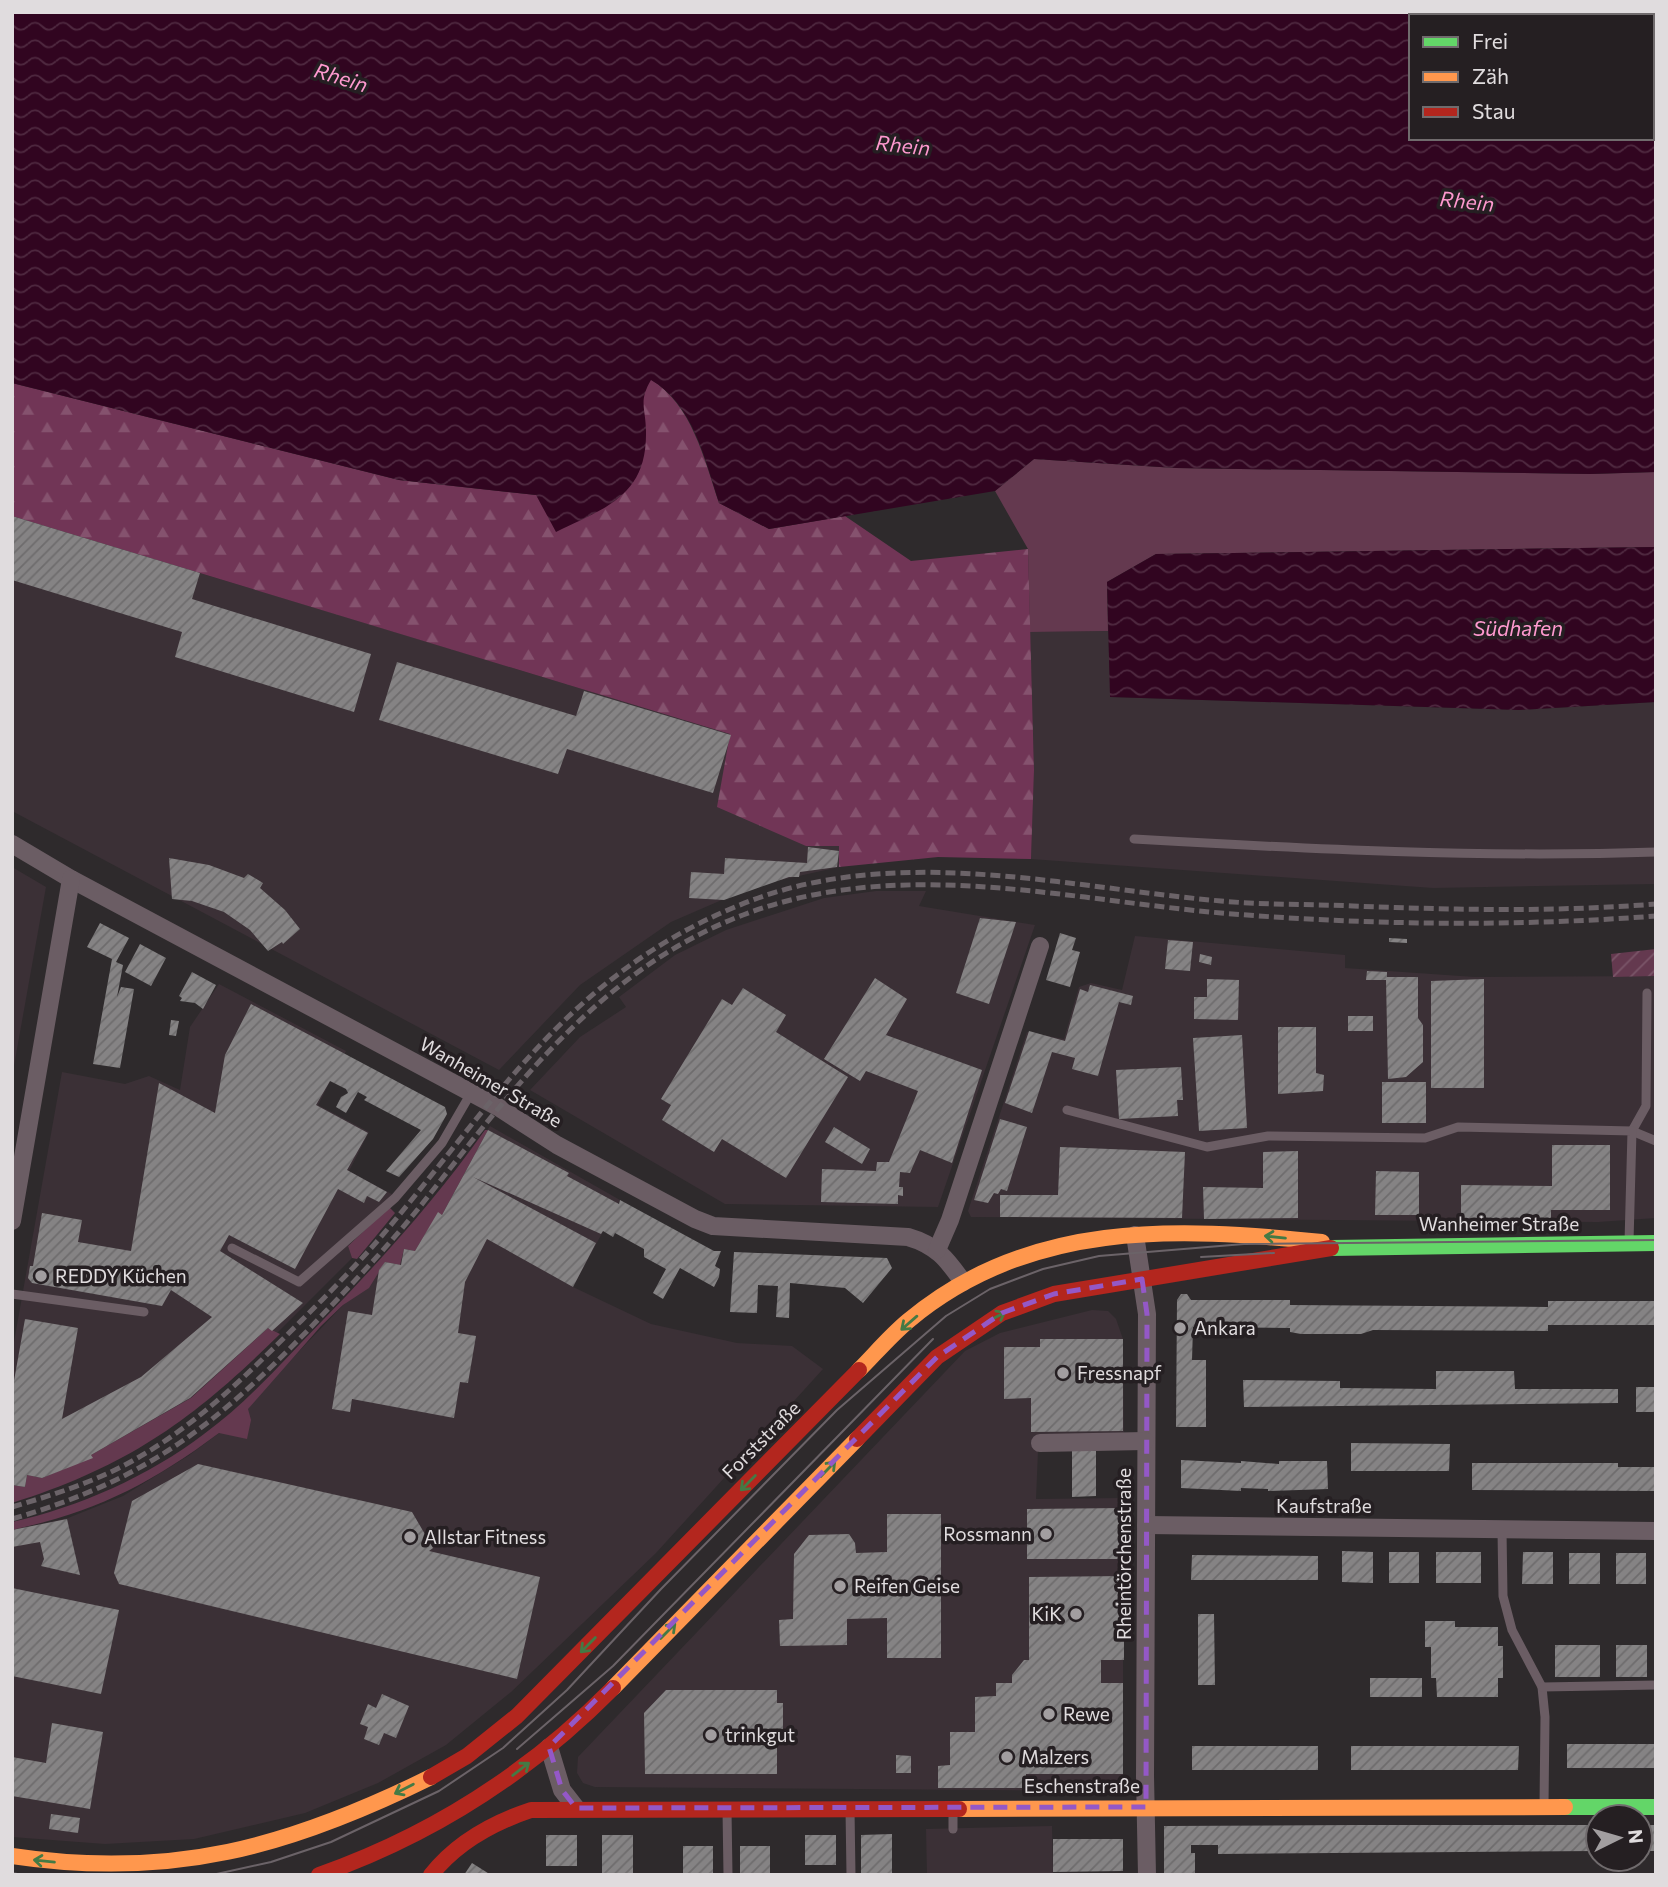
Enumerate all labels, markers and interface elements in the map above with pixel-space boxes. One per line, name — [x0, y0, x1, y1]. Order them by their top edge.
legend — [1409, 14, 1654, 140]
text: Frei — [1472, 28, 1508, 53]
water label: Rhein — [312, 57, 371, 97]
text: Zäh — [1472, 63, 1509, 88]
text: Stau — [1472, 98, 1515, 123]
water label: Rhein — [875, 129, 932, 160]
water label: Rhein — [1439, 185, 1496, 216]
water label: Südhafen — [1473, 615, 1563, 640]
street label: Wanheimer Straße — [416, 1031, 566, 1132]
street label: Wanheimer Straße — [1419, 1212, 1579, 1235]
one-way arrow — [1264, 1230, 1287, 1243]
place label: REDDY Küchen — [55, 1264, 187, 1287]
marker: REDDY Küchen — [33, 1268, 49, 1284]
one-way arrow — [985, 1310, 1005, 1324]
one-way arrow — [900, 1315, 918, 1331]
place label: Ankara — [1194, 1316, 1256, 1339]
marker: Ankara — [1172, 1320, 1188, 1336]
place label: Fressnapf — [1077, 1361, 1162, 1384]
marker: Fressnapf — [1055, 1365, 1071, 1381]
street label: Forststraße — [717, 1396, 804, 1483]
one-way arrow — [819, 1461, 836, 1478]
street label: Rheintörchenstraße — [1112, 1468, 1135, 1640]
one-way arrow — [739, 1475, 756, 1492]
street label: Kaufstraße — [1276, 1494, 1372, 1517]
place label: Rossmann — [943, 1522, 1032, 1545]
place label: Allstar Fitness — [424, 1525, 546, 1548]
marker: Rossmann — [1038, 1526, 1054, 1542]
marker: Allstar Fitness — [402, 1529, 418, 1545]
place label: Reifen Geise — [854, 1574, 960, 1597]
marker: Reifen Geise — [832, 1578, 848, 1594]
place label: KiK — [1032, 1602, 1062, 1625]
marker: KiK — [1068, 1606, 1084, 1622]
one-way arrow — [659, 1623, 676, 1640]
one-way arrow — [579, 1636, 596, 1653]
place label: Rewe — [1063, 1702, 1110, 1725]
marker: Rewe — [1041, 1706, 1057, 1722]
place label: trinkgut — [725, 1723, 795, 1746]
marker: trinkgut — [703, 1727, 719, 1743]
place label: Malzers — [1021, 1745, 1089, 1768]
marker: Malzers — [999, 1749, 1015, 1765]
one-way arrow — [511, 1761, 530, 1776]
street label: Eschenstraße — [1024, 1774, 1140, 1797]
one-way arrow — [395, 1783, 415, 1797]
north arrow — [1584, 1803, 1654, 1873]
text: N — [1624, 1828, 1649, 1845]
one-way arrow — [33, 1854, 56, 1867]

